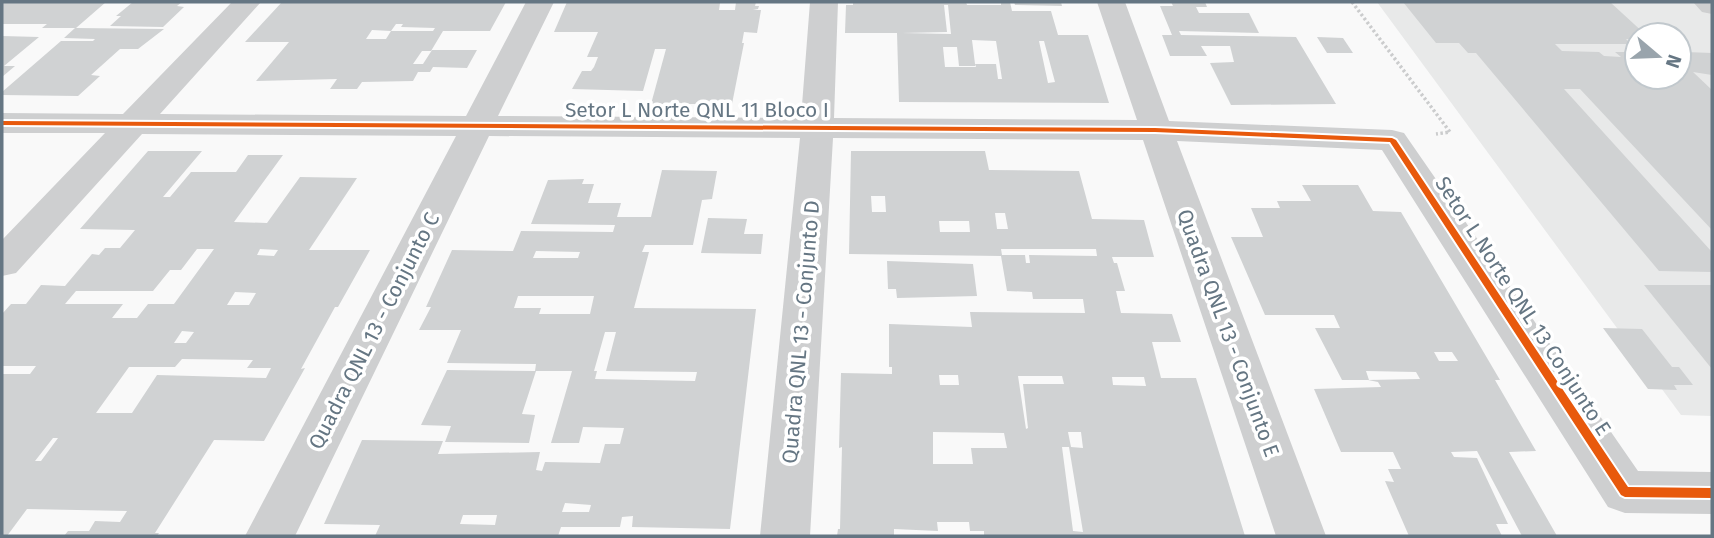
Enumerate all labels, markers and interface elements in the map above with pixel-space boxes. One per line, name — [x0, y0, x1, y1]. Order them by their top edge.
north arrow — [1623, 21, 1693, 91]
text: N — [1661, 52, 1687, 71]
street label: Setor L Norte QNL 11 Bloco I — [565, 97, 829, 123]
street label: Setor L Norte QNL 13 Conjunto E — [1429, 172, 1617, 440]
street label: Quadra QNL 13 - Conjunto D — [777, 199, 825, 465]
street label: Quadra QNL 13 - Conjunto E — [1171, 206, 1285, 460]
street label: Quadra QNL 13 - Conjunto C — [303, 208, 445, 454]

